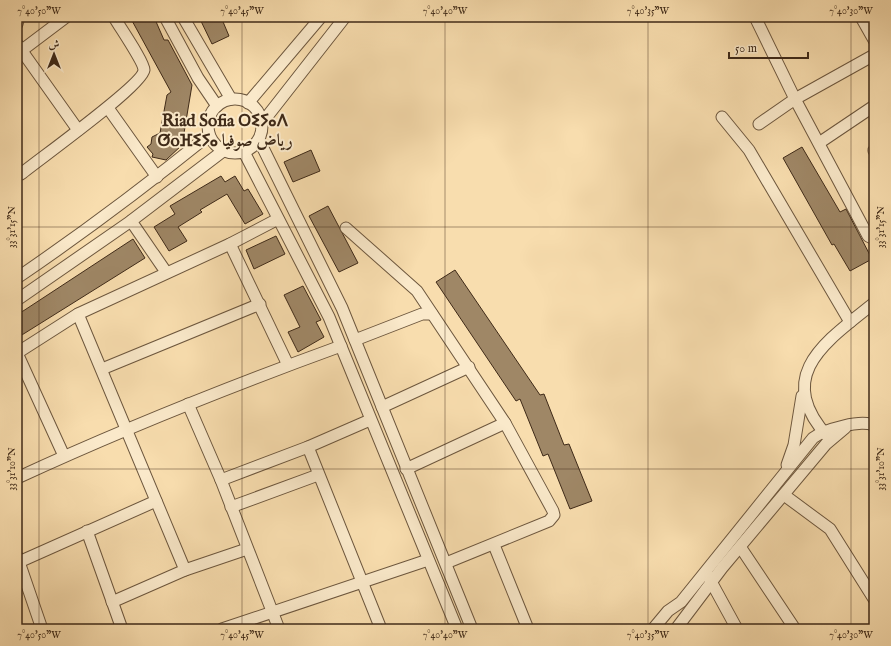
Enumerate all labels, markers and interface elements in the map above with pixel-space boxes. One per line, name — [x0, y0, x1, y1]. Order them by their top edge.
text: 7°40'50"W — [17, 5, 61, 18]
text: 7°40'45"W — [220, 5, 264, 18]
text: 7°40'40"W — [423, 5, 468, 18]
text: 7°40'35"W — [627, 5, 670, 18]
text: 7°40'30"W — [829, 5, 873, 18]
north arrow — [34, 34, 74, 74]
scale bar — [729, 34, 808, 60]
text: ش — [49, 38, 60, 52]
text: 50 m — [735, 41, 757, 56]
district label: Riad Sofia ⵔⵉⵢⴰⴷ ⵚoⴼⵉⵢⴰ رياض صوفيا — [157, 111, 293, 152]
text: 33°31'15"N — [6, 206, 19, 248]
text: 33°31'15"N — [875, 206, 888, 248]
text: 33°31'10"N — [6, 447, 19, 491]
text: 33°31'10"N — [875, 447, 888, 491]
text: 7°40'50"W — [17, 629, 61, 642]
text: 7°40'45"W — [220, 629, 264, 642]
text: 7°40'40"W — [423, 629, 468, 642]
text: 7°40'35"W — [627, 629, 670, 642]
text: 7°40'30"W — [829, 629, 873, 642]

